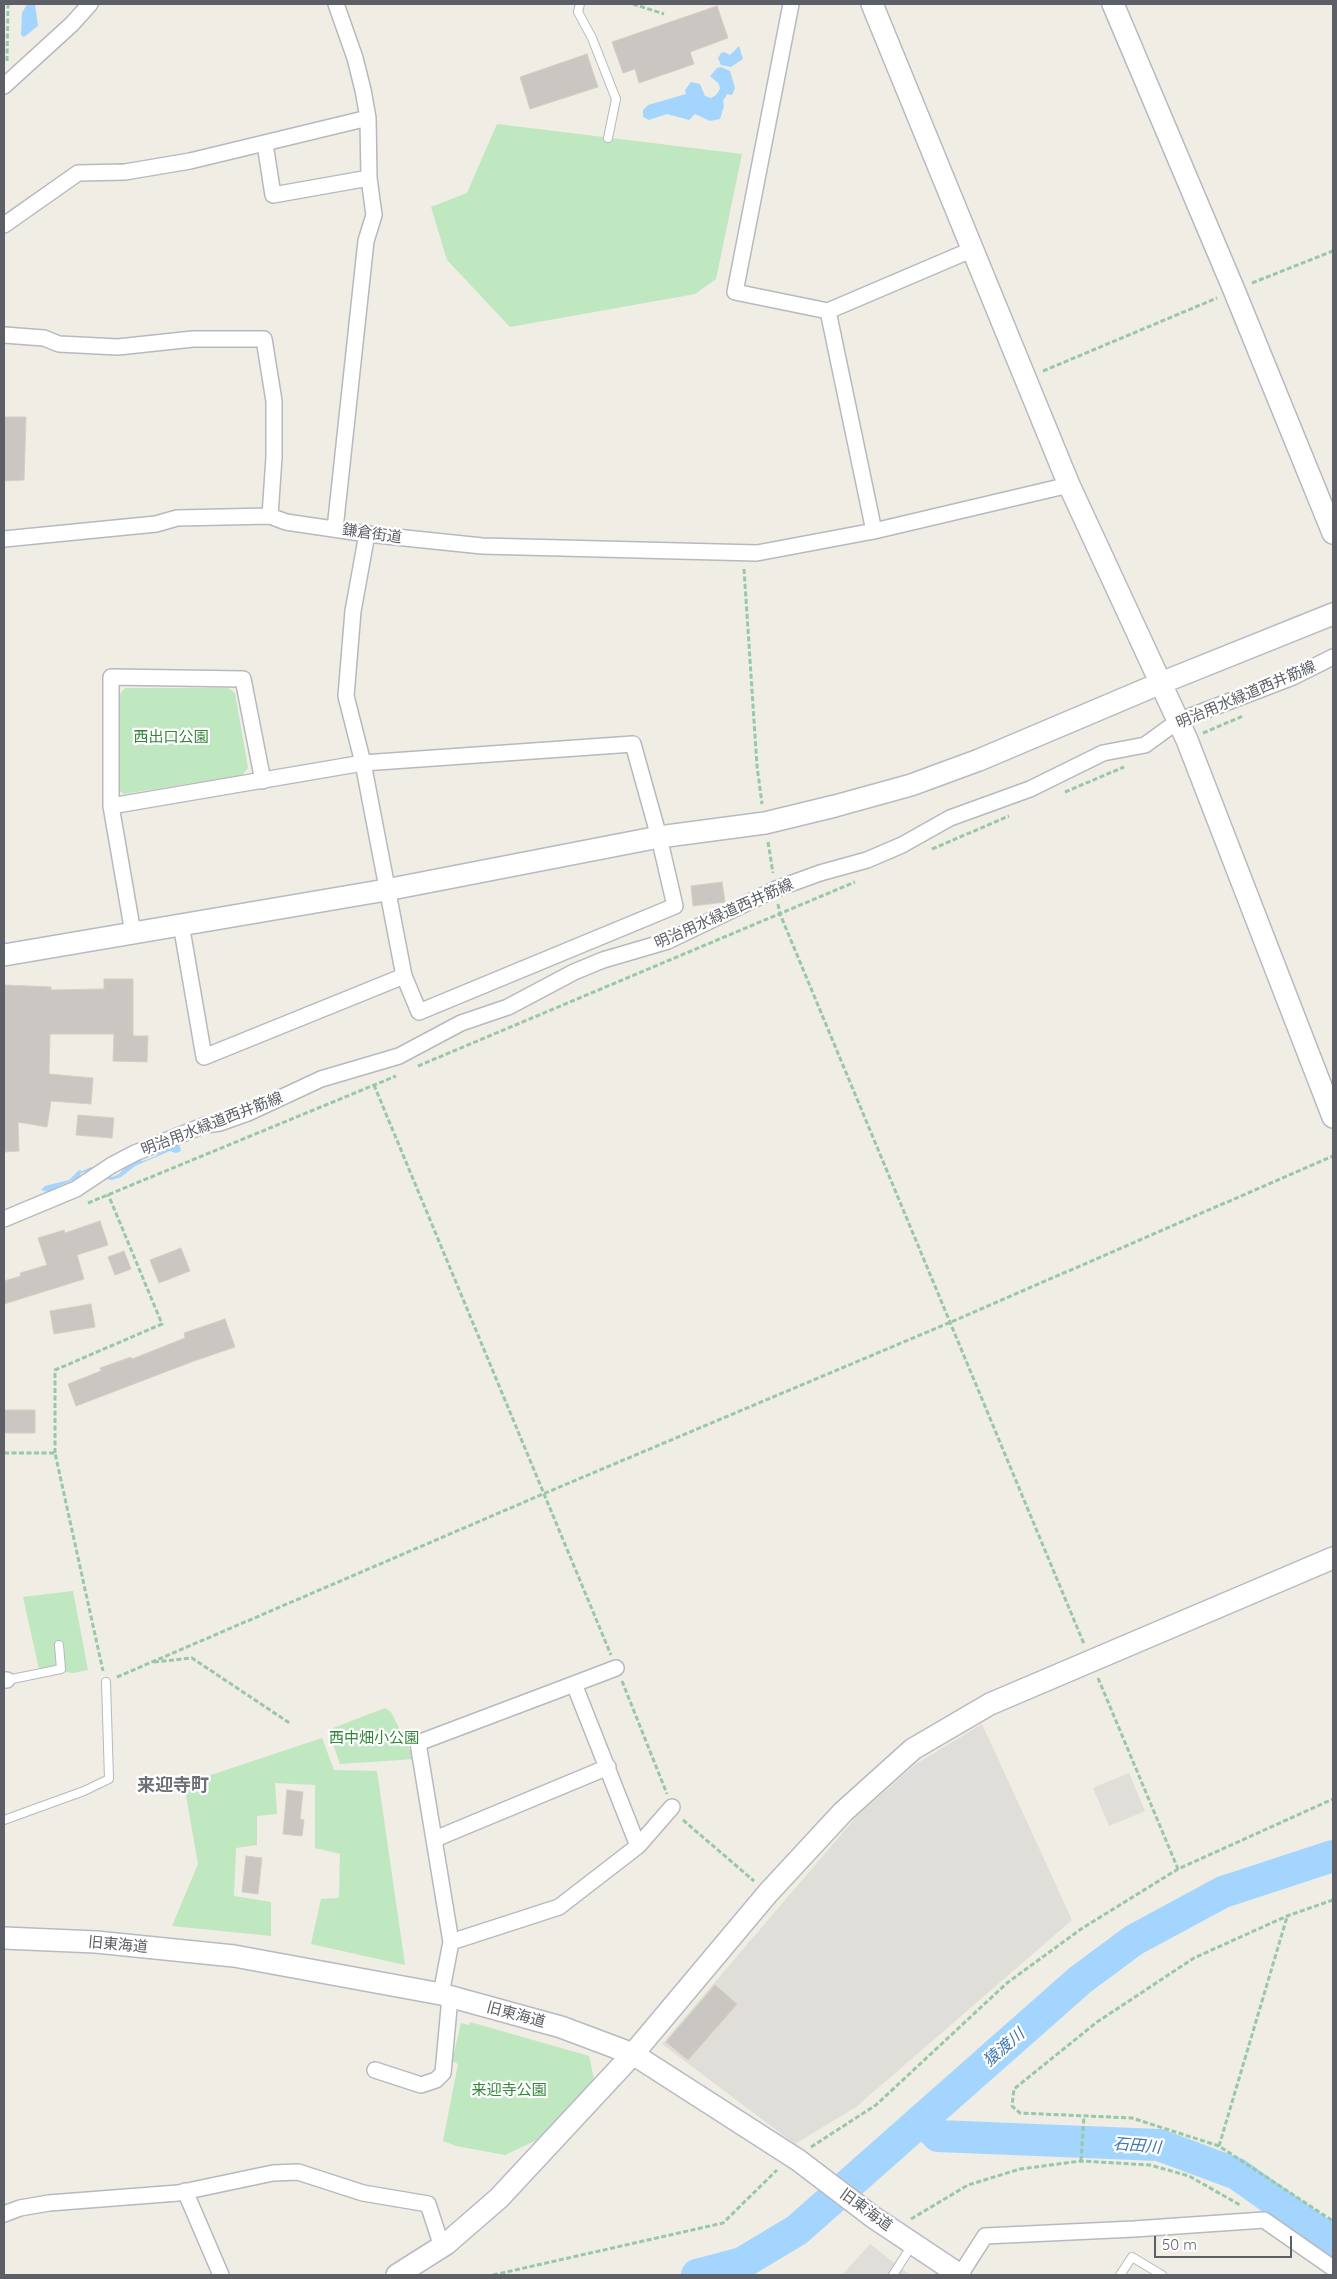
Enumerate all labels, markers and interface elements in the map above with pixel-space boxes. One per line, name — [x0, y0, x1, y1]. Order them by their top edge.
street label: 鎌倉街道 — [341, 521, 403, 547]
street label: 明治用水緑道西井筋線 — [1173, 657, 1319, 733]
park label: 西出口公園 — [134, 728, 208, 746]
street label: 明治用水緑道西井筋線 — [652, 875, 796, 953]
street label: 明治用水緑道西井筋線 — [139, 1089, 285, 1159]
park label: 西中畑小公園 — [329, 1729, 419, 1747]
district label: 来迎寺町 — [137, 1775, 209, 1797]
street label: 旧東海道 — [87, 1933, 149, 1957]
street label: 旧東海道 — [485, 1999, 547, 2031]
water label: 猿渡川 — [980, 2025, 1028, 2071]
park label: 来迎寺公園 — [472, 2081, 546, 2099]
water label: 石田川 — [1112, 2134, 1162, 2158]
street label: 旧東海道 — [836, 2185, 896, 2235]
scale bar — [1157, 2226, 1294, 2258]
text: 50 m — [1162, 2235, 1197, 2254]

